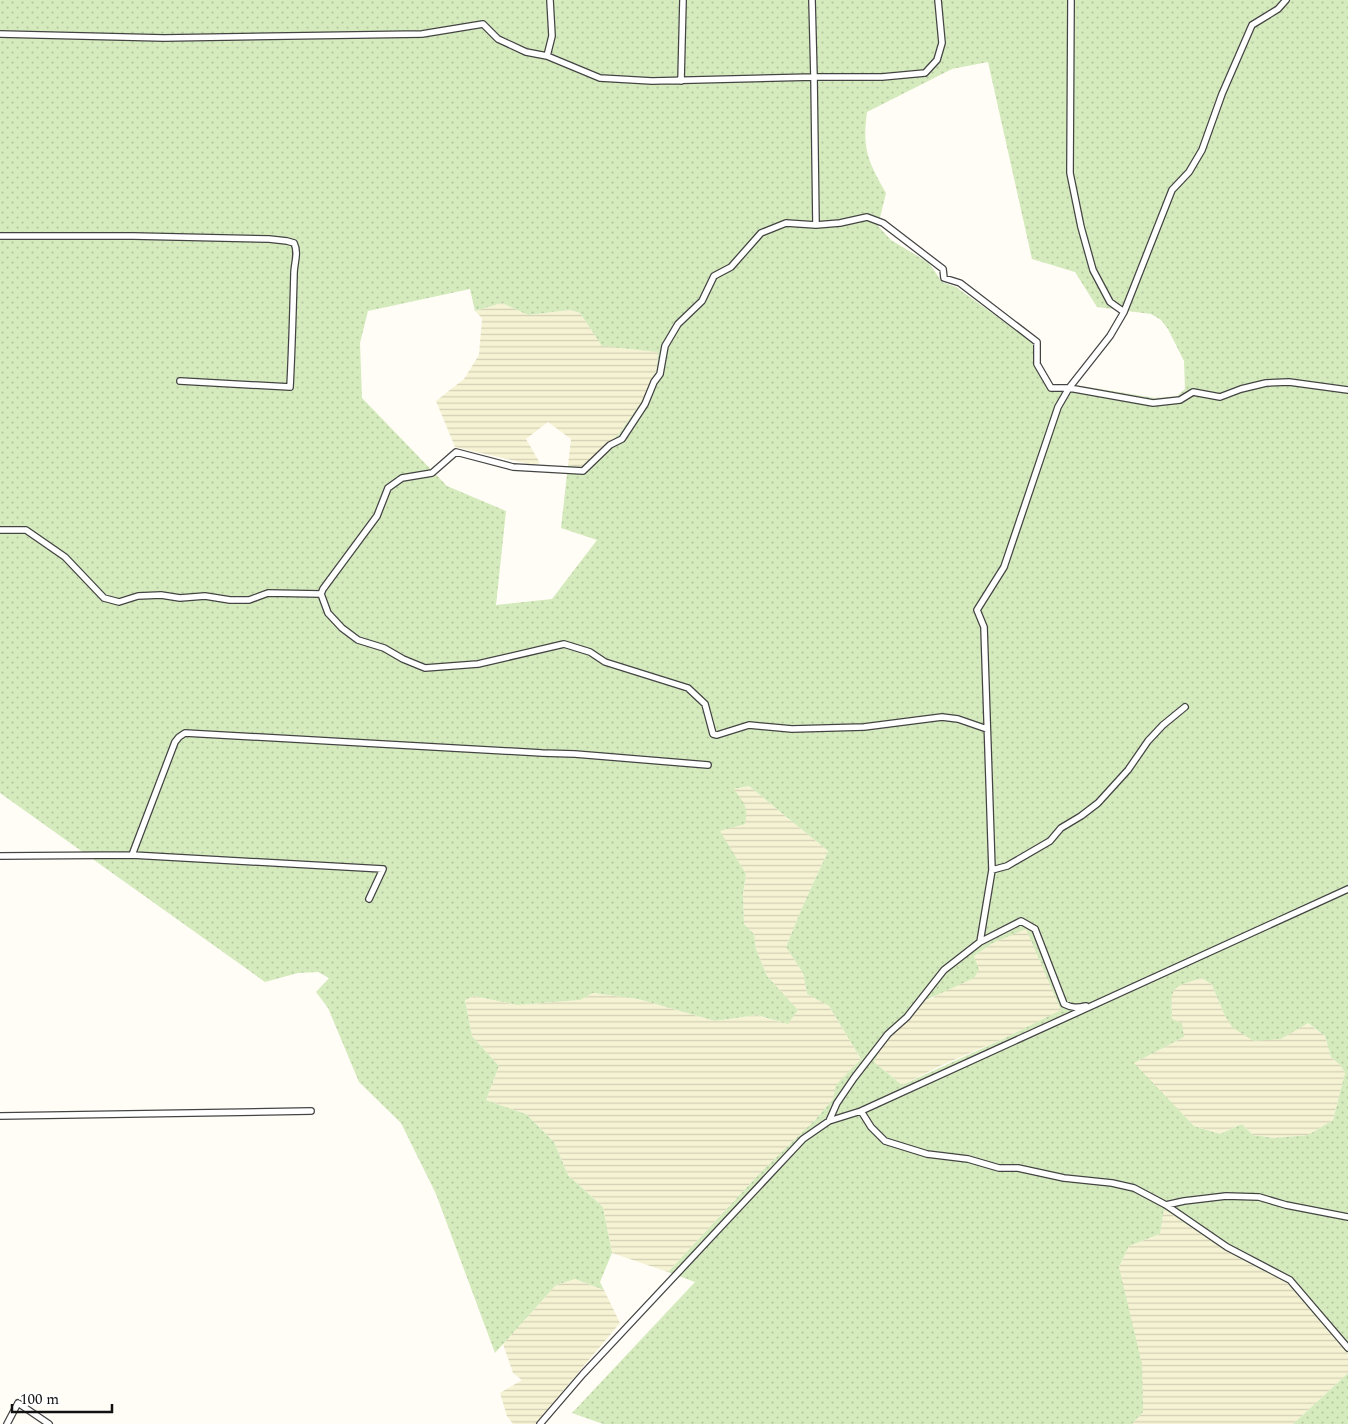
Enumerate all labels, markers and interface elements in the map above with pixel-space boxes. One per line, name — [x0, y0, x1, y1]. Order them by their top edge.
scale bar — [12, 1382, 112, 1414]
text: 100 m — [20, 1388, 59, 1411]

